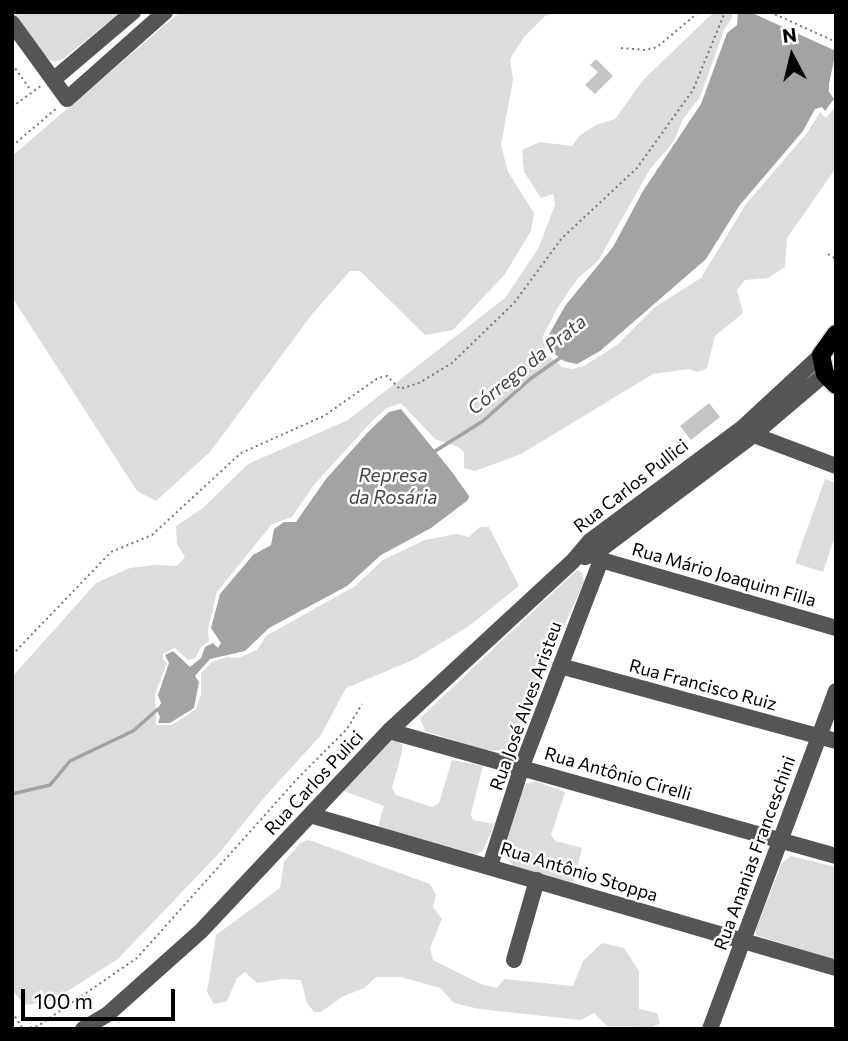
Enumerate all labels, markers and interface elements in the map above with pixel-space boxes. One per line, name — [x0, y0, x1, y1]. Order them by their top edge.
north arrow — [757, 21, 827, 91]
text: N — [781, 22, 798, 47]
water label: Córrego da Prata — [463, 310, 591, 420]
street label: Rua Carlos Pullici — [569, 435, 693, 537]
water label: Represa da Rosária — [349, 465, 437, 509]
street label: Rua Mário Joaquim Filla — [629, 538, 819, 612]
street label: Rua José Alves Aristeu — [485, 619, 567, 793]
street label: Rua Francisco Ruiz — [627, 655, 779, 715]
street label: Rua Carlos Pulici — [260, 726, 368, 840]
street label: Rua Antônio Cirelli — [542, 743, 694, 805]
street label: Rua Ananias Franceschini — [710, 753, 800, 953]
street label: Rua Antônio Stoppa — [497, 838, 661, 906]
scale bar — [24, 974, 178, 1018]
text: 100 m — [34, 988, 93, 1013]

